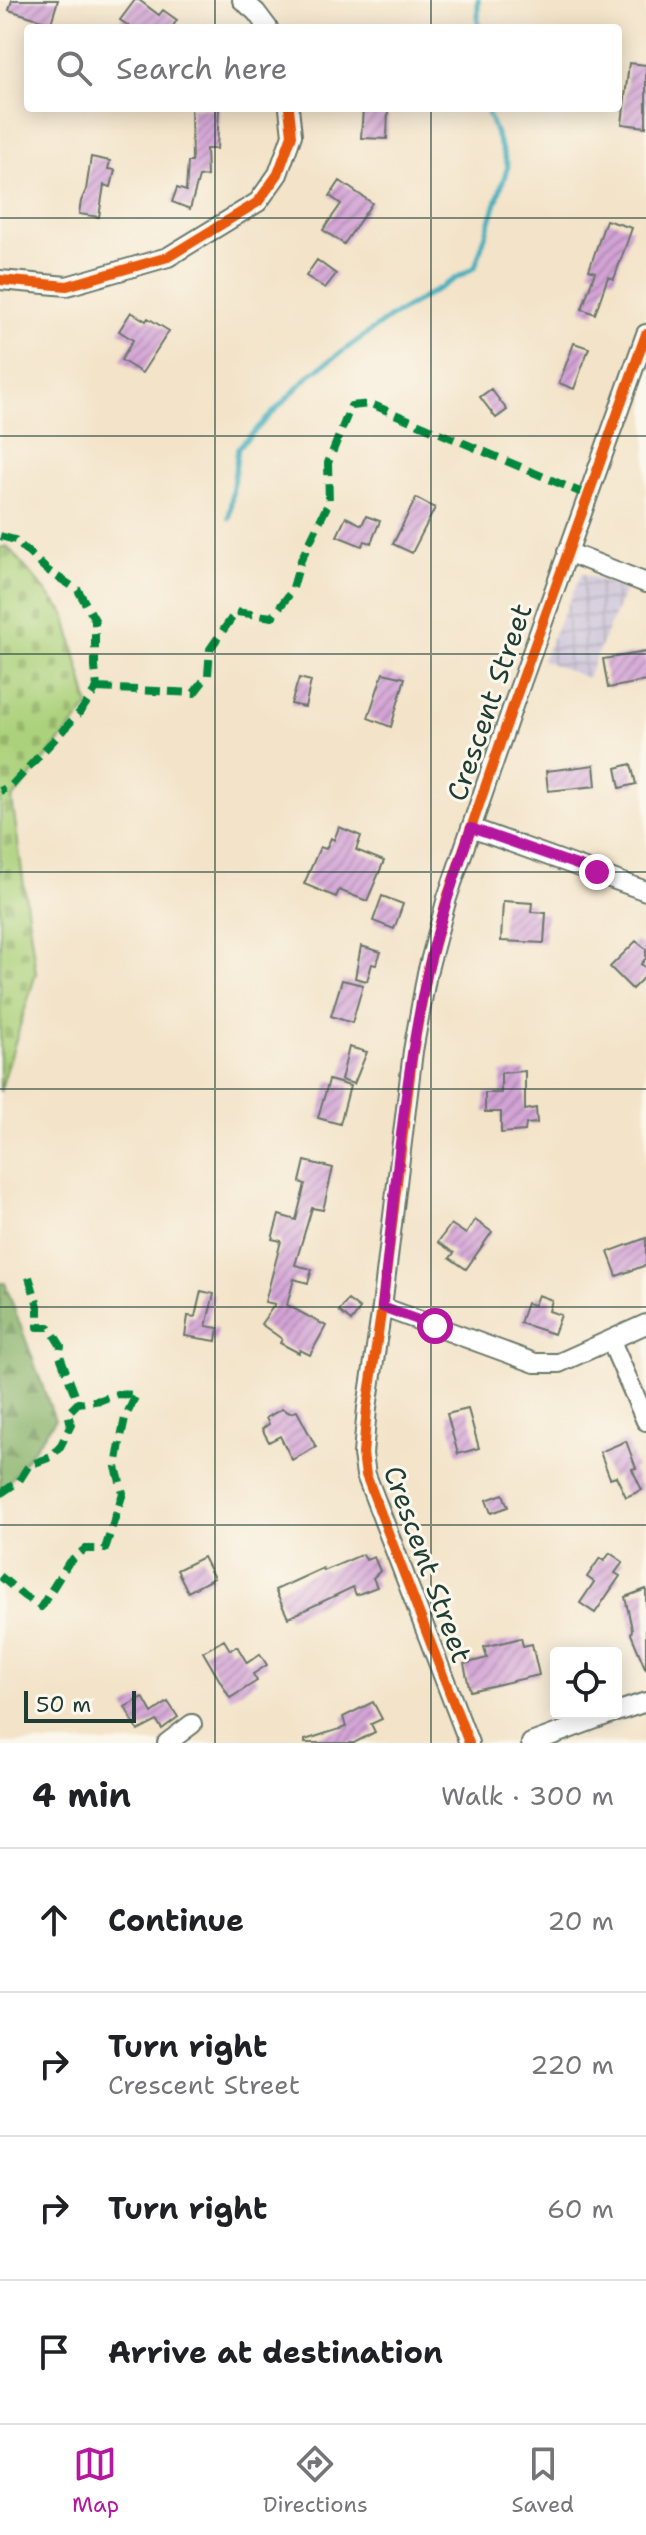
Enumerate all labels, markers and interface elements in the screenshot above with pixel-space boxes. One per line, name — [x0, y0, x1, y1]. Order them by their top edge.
search box — [24, 24, 622, 112]
icon: search — [52, 46, 96, 90]
text: Search here — [116, 48, 287, 89]
street label: Crescent Street — [437, 598, 541, 806]
route end — [579, 854, 615, 890]
route start — [417, 1308, 453, 1344]
street label: Crescent Street — [375, 1460, 481, 1668]
map controls — [550, 1647, 622, 1719]
button: locate — [550, 1647, 622, 1719]
scale bar — [24, 1687, 136, 1723]
text: 50 m — [36, 1690, 91, 1719]
text: 4 min — [32, 1772, 131, 1818]
text: Walk · 300 m — [441, 1778, 614, 1813]
icon: ahead — [32, 1898, 76, 1942]
text: Continue — [108, 1900, 244, 1941]
text: 20 m — [547, 1903, 614, 1938]
text: Turn right — [108, 2026, 267, 2067]
icon: right — [32, 2042, 76, 2086]
text: 220 m — [530, 2047, 614, 2082]
text: Crescent Street — [108, 2067, 300, 2102]
icon: right — [32, 2186, 76, 2230]
text: Turn right — [108, 2188, 267, 2229]
text: 60 m — [547, 2191, 614, 2226]
icon: arrive — [32, 2330, 76, 2374]
text: Arrive at destination — [108, 2332, 443, 2373]
tab: Map — [72, 2442, 119, 2519]
tab: Directions — [263, 2442, 368, 2519]
tab: Saved — [512, 2442, 574, 2519]

